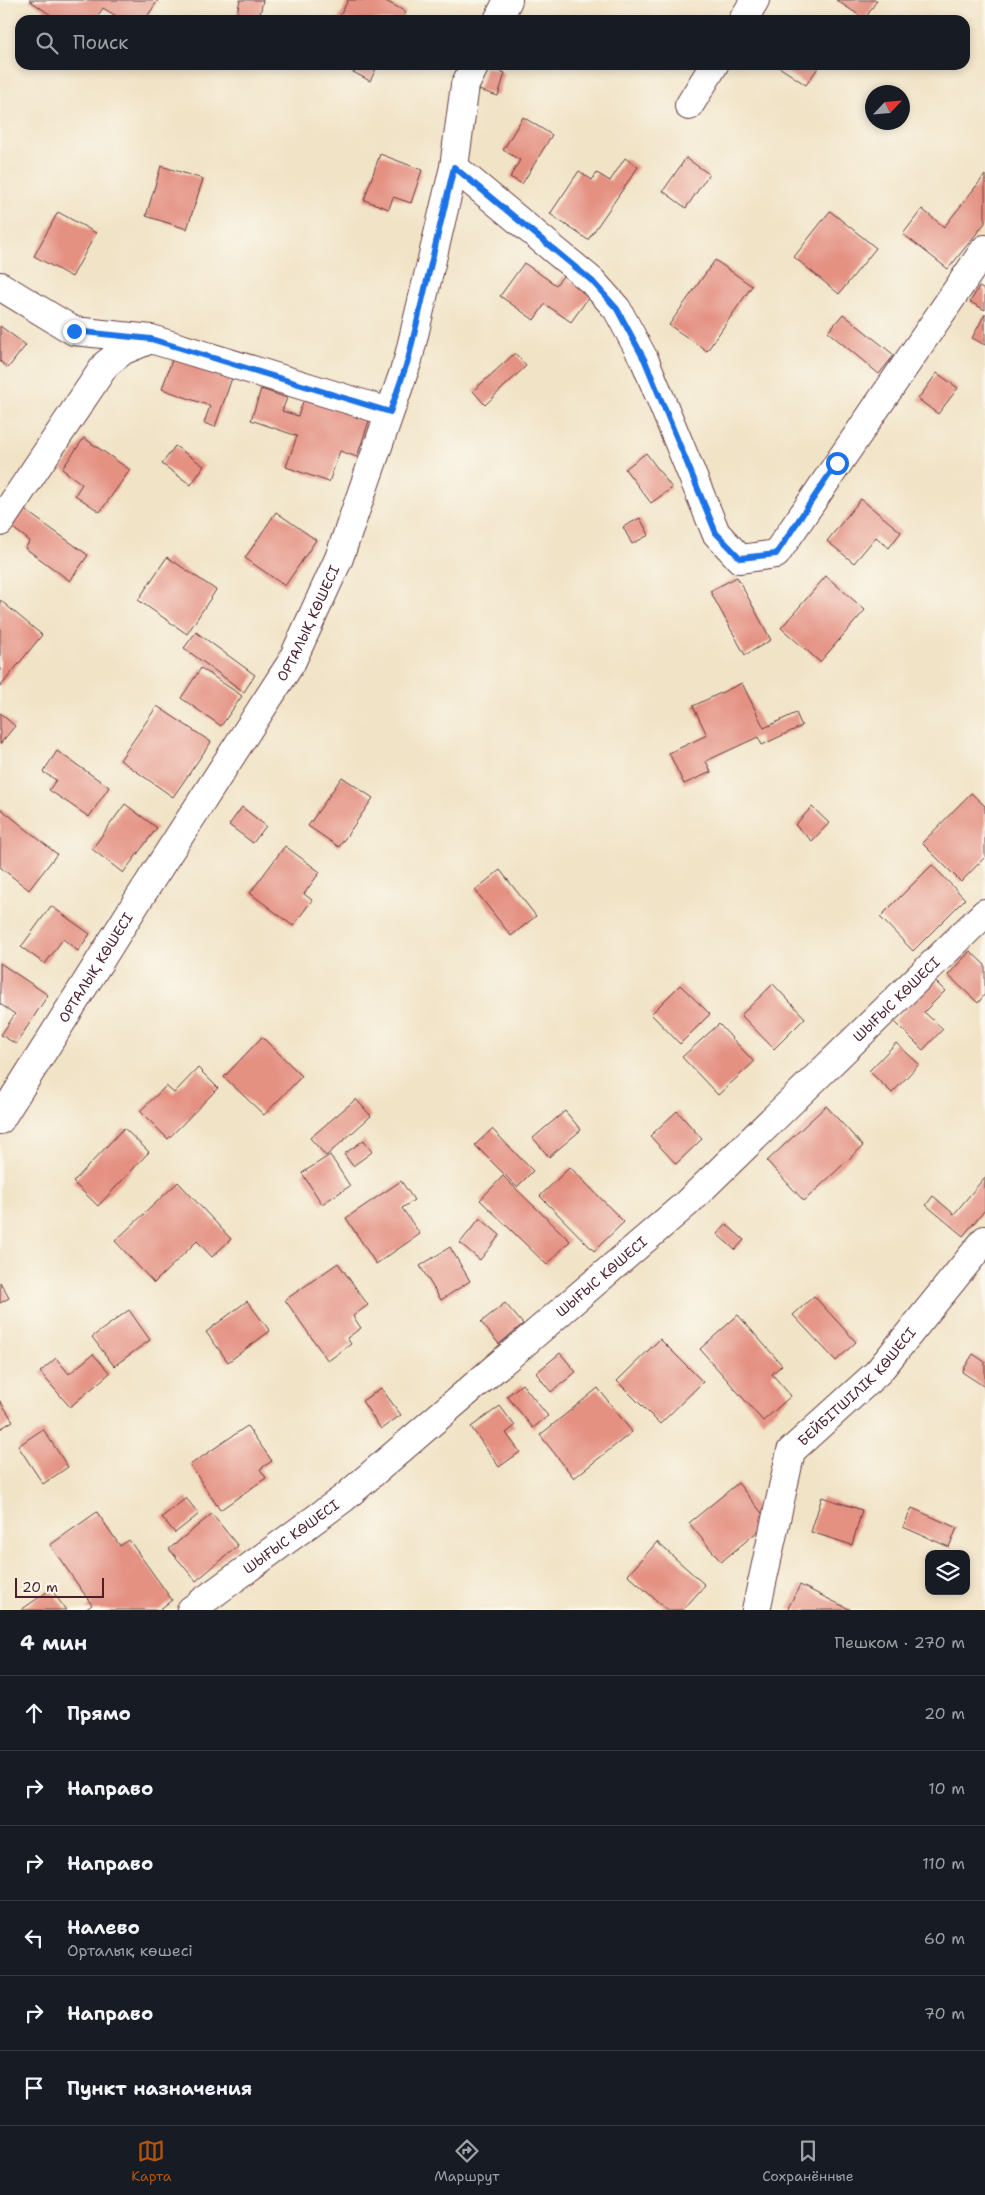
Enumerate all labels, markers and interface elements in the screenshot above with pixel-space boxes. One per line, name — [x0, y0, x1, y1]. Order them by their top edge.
search box — [15, 15, 970, 70]
icon: search — [33, 29, 61, 57]
text: Поиск — [73, 30, 128, 55]
north arrow — [865, 85, 910, 130]
route end — [63, 320, 86, 343]
route start — [826, 452, 849, 475]
street label: ОРТАЛЫҚ КӨШЕСІ — [273, 562, 344, 685]
street label: ОРТАЛЫҚ КӨШЕСІ — [54, 909, 137, 1026]
street label: ШЫҒЫС КӨШЕСІ — [849, 953, 944, 1046]
street label: ШЫҒЫС КӨШЕСІ — [552, 1232, 651, 1321]
street label: БЕЙБІТШІЛІК КӨШЕСІ — [794, 1323, 920, 1450]
street label: ШЫҒЫС КӨШЕСІ — [240, 1496, 343, 1578]
map controls — [925, 1550, 970, 1595]
button: layers — [925, 1550, 970, 1595]
scale bar — [15, 1575, 104, 1598]
text: 20 m — [22, 1578, 58, 1596]
text: 4 мин — [20, 1629, 87, 1657]
text: Пешком · 270 m — [834, 1632, 965, 1653]
icon: ahead — [20, 1699, 48, 1727]
text: Прямо — [67, 1701, 131, 1726]
text: 20 m — [924, 1703, 965, 1724]
icon: right — [20, 1774, 48, 1802]
text: Направо — [67, 1776, 153, 1801]
text: 10 m — [928, 1778, 965, 1799]
icon: right — [20, 1849, 48, 1877]
text: Направо — [67, 1851, 153, 1876]
text: 110 m — [922, 1853, 965, 1874]
text: Налево — [67, 1915, 140, 1940]
icon: left — [20, 1924, 48, 1952]
text: 60 m — [924, 1928, 965, 1949]
text: Орталық көшесі — [67, 1940, 193, 1961]
icon: right — [20, 1999, 48, 2027]
text: Направо — [67, 2001, 153, 2026]
text: 70 m — [924, 2003, 965, 2024]
icon: arrive — [20, 2074, 48, 2102]
text: Пункт назначения — [67, 2076, 252, 2101]
tab: Карта — [131, 2137, 171, 2185]
tab: Маршрут — [434, 2137, 499, 2185]
tab: Сохранённые — [762, 2137, 854, 2185]

